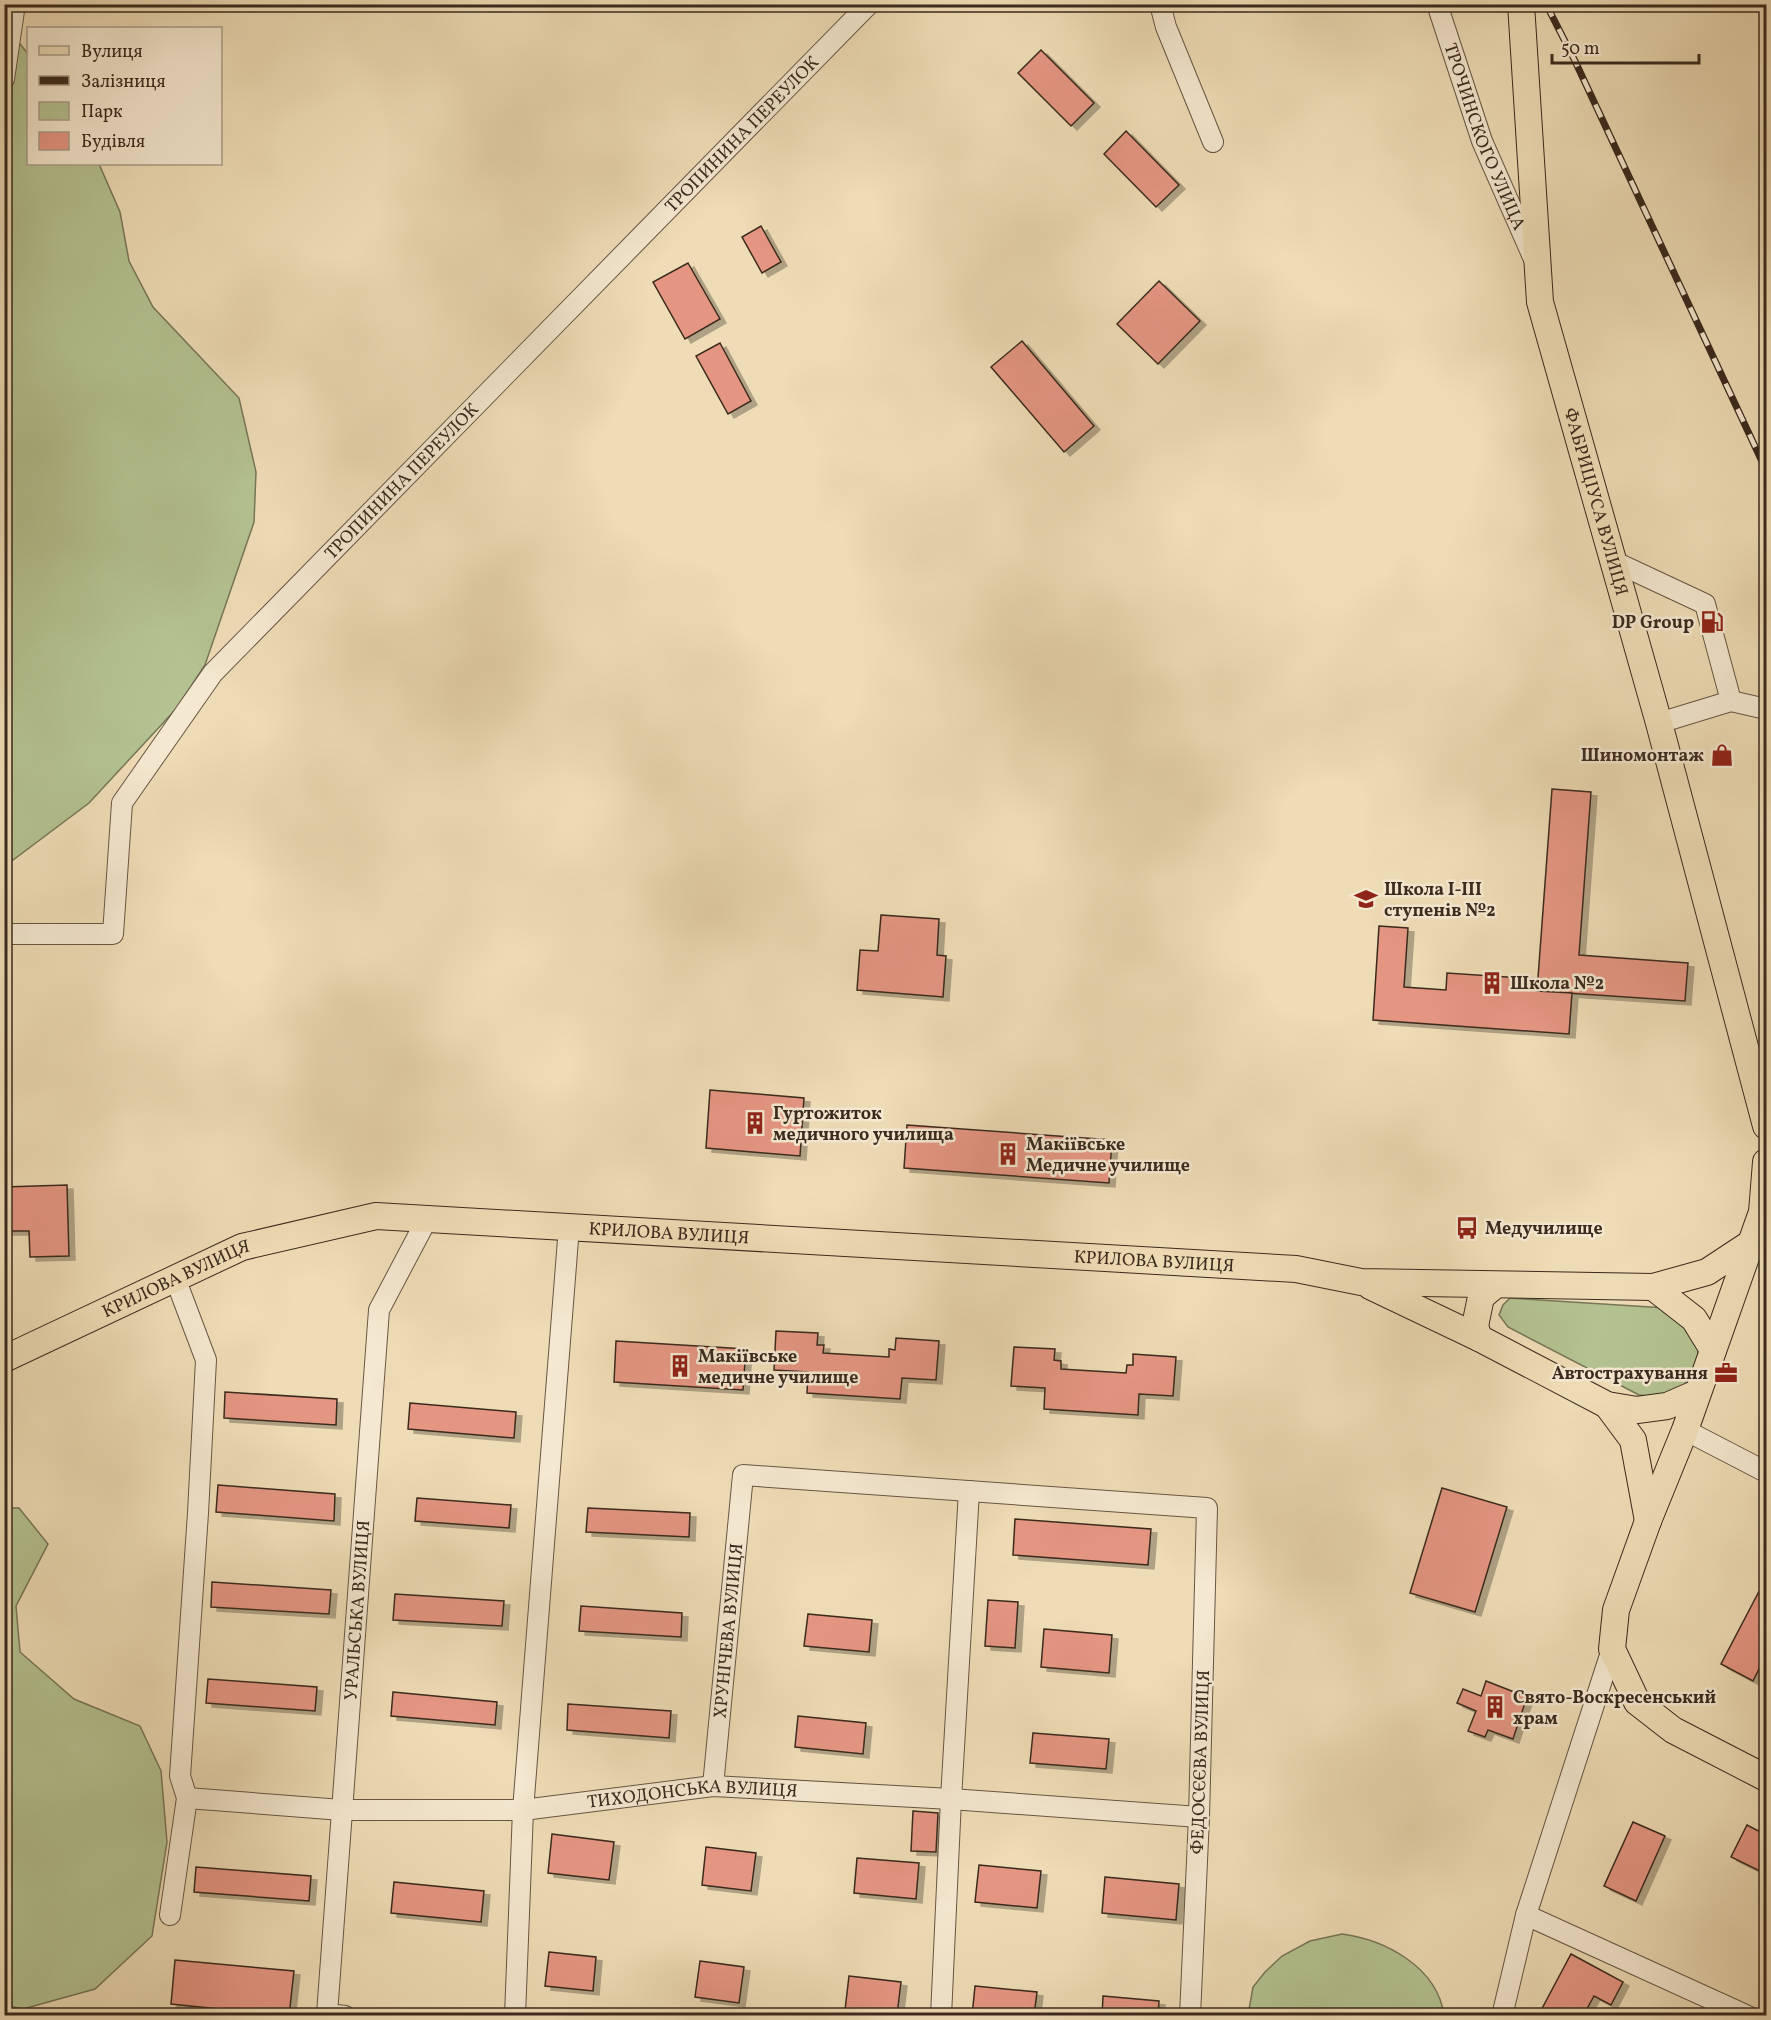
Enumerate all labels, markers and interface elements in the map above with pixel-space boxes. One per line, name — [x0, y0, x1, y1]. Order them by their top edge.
legend — [27, 27, 222, 165]
scale bar — [1552, 27, 1699, 65]
text: 50 m — [1561, 37, 1600, 62]
text: Вулиця — [81, 40, 143, 65]
street label: ТРОЧИНСКОГО УЛИЦА — [1437, 40, 1531, 235]
street label: ТРОПИНИНА ПЕРЕУЛОК — [660, 51, 825, 219]
text: Залізниця — [81, 70, 166, 95]
text: Парк — [81, 100, 123, 125]
text: Будівля — [81, 130, 145, 155]
street label: ТРОПИНИНА ПЕРЕУЛОК — [320, 398, 485, 566]
street label: ФАБРИЦІУСА ВУЛИЦЯ — [1557, 405, 1633, 599]
fuel station icon: DP Group — [1699, 609, 1725, 635]
place label: DP Group — [1612, 611, 1694, 636]
shop icon: Шиномонтаж — [1709, 742, 1735, 768]
place label: Шиномонтаж — [1581, 744, 1704, 769]
place label: Школа I-III ступенів №2 — [1384, 878, 1496, 924]
school or university icon: Школа I-III ступенів №2 — [1353, 886, 1379, 912]
building icon: Школа №2 — [1479, 970, 1505, 996]
place label: Школа №2 — [1510, 972, 1604, 997]
place label: Гуртожиток медичного училища — [773, 1102, 954, 1148]
building icon: Гуртожиток медичного училища — [742, 1110, 768, 1136]
place label: Макіївське Медичне училище — [1026, 1133, 1190, 1179]
building icon: Макіївське Медичне училище — [995, 1141, 1021, 1167]
bus stop icon: Медучилище — [1454, 1215, 1480, 1241]
street label: КРИЛОВА ВУЛИЦЯ — [588, 1217, 750, 1251]
place label: Медучилище — [1485, 1217, 1603, 1242]
street label: КРИЛОВА ВУЛИЦЯ — [98, 1235, 252, 1325]
street label: КРИЛОВА ВУЛИЦЯ — [1073, 1245, 1235, 1279]
place label: Макіївське медичне училище — [698, 1345, 858, 1391]
building icon: Макіївське медичне училище — [667, 1353, 693, 1379]
office icon: Автострахування — [1713, 1360, 1739, 1386]
place label: Автострахування — [1552, 1362, 1708, 1387]
street label: УРАЛЬСЬКА ВУЛИЦЯ — [339, 1519, 377, 1701]
street label: ХРУНІЧЕВА ВУЛИЦЯ — [709, 1542, 750, 1720]
street label: ФЕДОСЄЄВА ВУЛИЦЯ — [1186, 1669, 1217, 1855]
place label: Свято-Воскресенський храм — [1513, 1686, 1716, 1732]
building icon: Свято-Воскресенський храм — [1482, 1694, 1508, 1720]
street label: ТИХОДОНСЬКА ВУЛИЦЯ — [586, 1775, 798, 1816]

